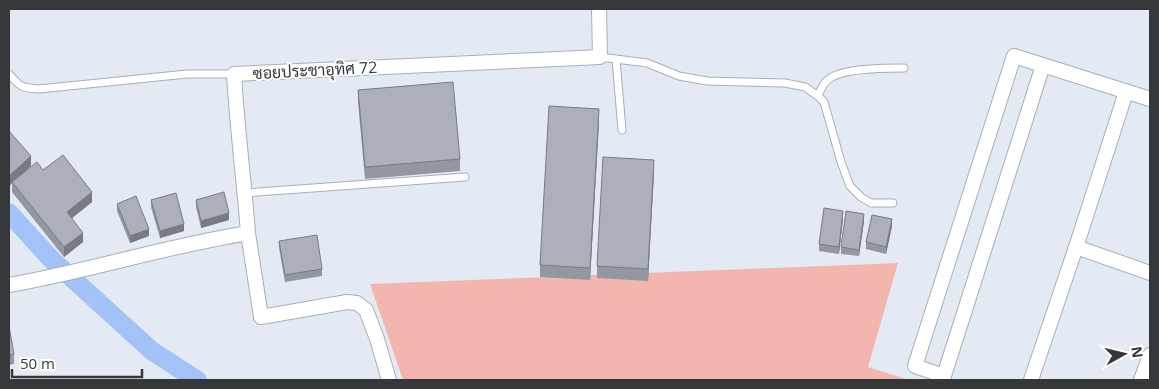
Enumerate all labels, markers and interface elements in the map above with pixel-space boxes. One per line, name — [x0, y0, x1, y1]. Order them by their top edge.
street label: ซอยประชาอุทิศ 72 — [252, 56, 378, 85]
north arrow — [1099, 329, 1149, 379]
text: N — [1127, 345, 1148, 359]
scale bar — [12, 346, 142, 378]
text: 50 m — [20, 353, 55, 373]

